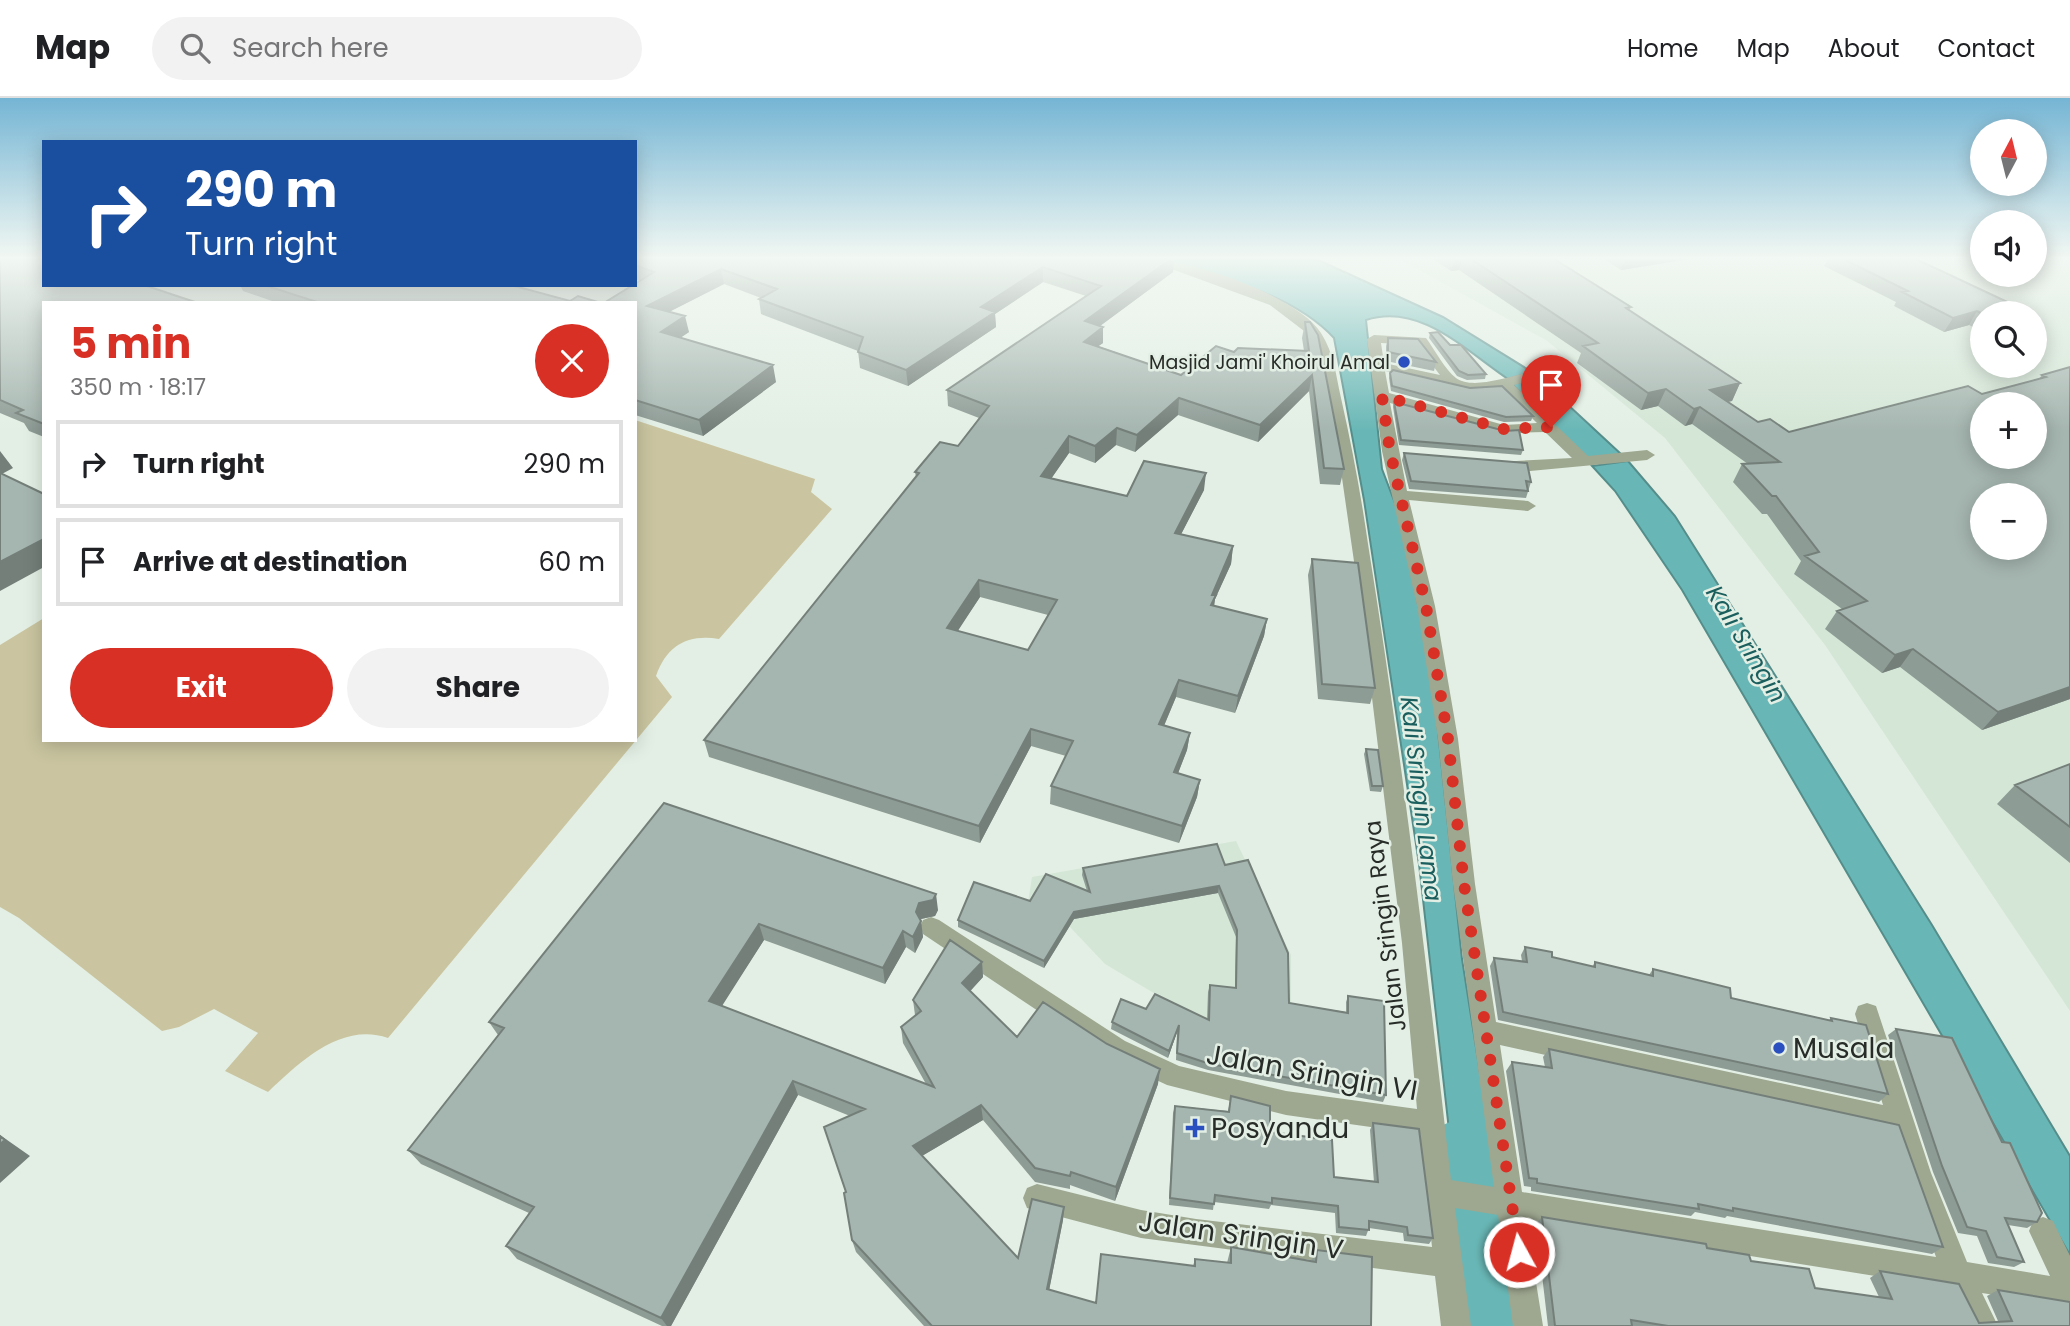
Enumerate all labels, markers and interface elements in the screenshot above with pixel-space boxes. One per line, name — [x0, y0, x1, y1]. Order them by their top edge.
search box — [152, 17, 642, 80]
text: Map — [35, 24, 110, 71]
icon: search — [176, 29, 214, 67]
text: Search here — [232, 30, 389, 66]
text: Home — [1627, 32, 1699, 65]
text: Map — [1737, 32, 1790, 65]
text: About — [1828, 32, 1899, 65]
text: Contact — [1937, 32, 2035, 65]
north arrow — [1970, 119, 2048, 196]
map controls — [1970, 119, 2047, 560]
text: 290 m — [185, 156, 337, 224]
icon: right — [70, 168, 161, 259]
button: sound — [1970, 210, 2047, 287]
text: Turn right — [185, 221, 337, 266]
button: search — [1970, 301, 2047, 378]
text: 5 min — [70, 314, 191, 373]
button: close — [535, 324, 609, 398]
place label: Masjid Jami' Khoirul Amal — [1149, 349, 1390, 376]
marker: Masjid Jami' Khoirul Amal — [1396, 354, 1412, 370]
pin — [1521, 355, 1581, 427]
icon: arrive — [1532, 366, 1570, 404]
text: 350 m · 18:17 — [70, 371, 206, 403]
button: + — [1970, 392, 2047, 469]
icon: right — [74, 445, 112, 483]
text: Turn right — [133, 446, 265, 482]
text: 290 m — [524, 446, 605, 482]
button: − — [1970, 483, 2047, 560]
icon: arrive — [74, 543, 112, 581]
text: Arrive at destination — [133, 544, 408, 580]
text: 60 m — [538, 544, 605, 580]
water label: Kali Sringin — [1698, 579, 1794, 708]
button: Exit — [70, 648, 333, 728]
button: Share — [347, 648, 609, 728]
water label: Kali Sringin Lama — [1393, 695, 1450, 903]
street label: Jalan Sringin Raya — [1356, 819, 1414, 1033]
place label: Musala — [1793, 1029, 1894, 1068]
street label: Jalan Sringin VI — [1203, 1035, 1421, 1110]
marker: Musala — [1771, 1040, 1787, 1056]
place label: Posyandu — [1211, 1109, 1349, 1148]
marker: Posyandu — [1185, 1118, 1205, 1138]
street label: Jalan Sringin V — [1136, 1202, 1346, 1269]
position arrow — [1482, 1215, 1556, 1289]

